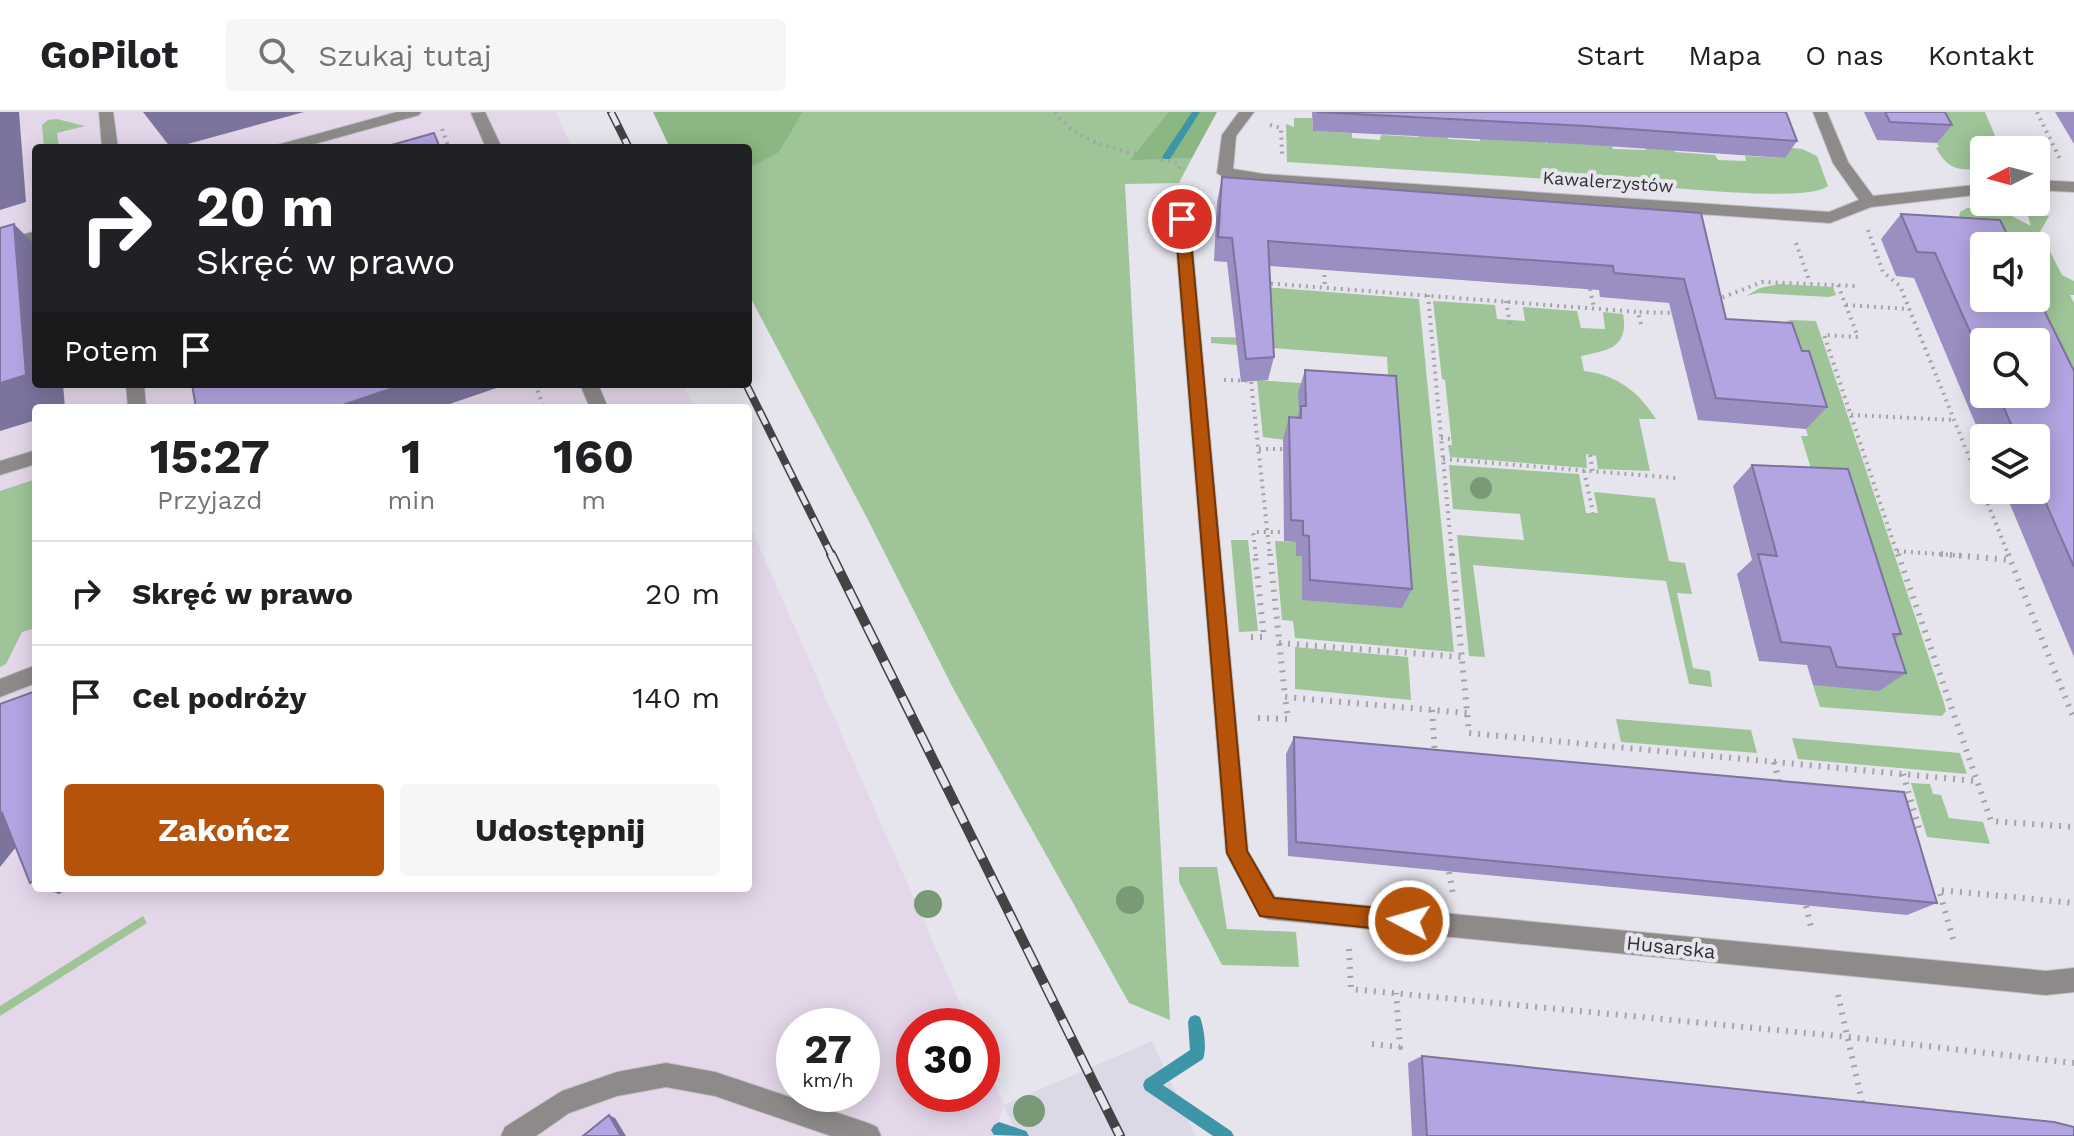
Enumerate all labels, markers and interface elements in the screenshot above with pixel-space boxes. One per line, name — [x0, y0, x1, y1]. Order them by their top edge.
search box — [226, 19, 786, 91]
text: GoPilot — [40, 33, 178, 77]
icon: search — [254, 33, 298, 77]
text: Szukaj tutaj — [318, 38, 492, 73]
text: Start — [1576, 39, 1644, 72]
text: Mapa — [1688, 39, 1761, 72]
text: O nas — [1805, 39, 1884, 72]
text: Kontakt — [1928, 39, 2034, 72]
north arrow — [1970, 136, 2050, 216]
map controls — [1970, 136, 2050, 504]
street label: Kawalerzystów — [1542, 166, 1674, 197]
text: 20 m — [196, 174, 334, 240]
icon: right — [64, 176, 168, 280]
pin — [1148, 185, 1216, 253]
icon: arrive — [1160, 197, 1204, 241]
button: sound — [1970, 232, 2050, 312]
text: Skręć w prawo — [196, 241, 455, 283]
icon: arrive — [174, 328, 218, 372]
button: search — [1970, 328, 2050, 408]
text: Potem — [64, 333, 158, 368]
button: layers — [1970, 424, 2050, 504]
text: 15:27 — [150, 428, 270, 485]
text: 1 — [401, 428, 422, 485]
text: 160 — [553, 428, 634, 485]
text: Przyjazd — [157, 485, 262, 515]
text: min — [388, 485, 435, 515]
text: m — [581, 485, 606, 515]
icon: right — [64, 571, 108, 615]
text: Skręć w prawo — [132, 576, 353, 611]
text: 20 m — [645, 576, 720, 611]
icon: arrive — [64, 675, 108, 719]
text: Cel podróży — [132, 680, 306, 715]
text: 140 m — [632, 680, 720, 715]
button: Zakończ — [64, 784, 384, 876]
button: Udostępnij — [400, 784, 720, 876]
position arrow — [1367, 879, 1451, 963]
street label: Husarska — [1625, 930, 1717, 964]
speed limit sign: 30 — [896, 1008, 1000, 1112]
text: 27 — [804, 1026, 852, 1073]
text: km/h — [802, 1068, 854, 1092]

